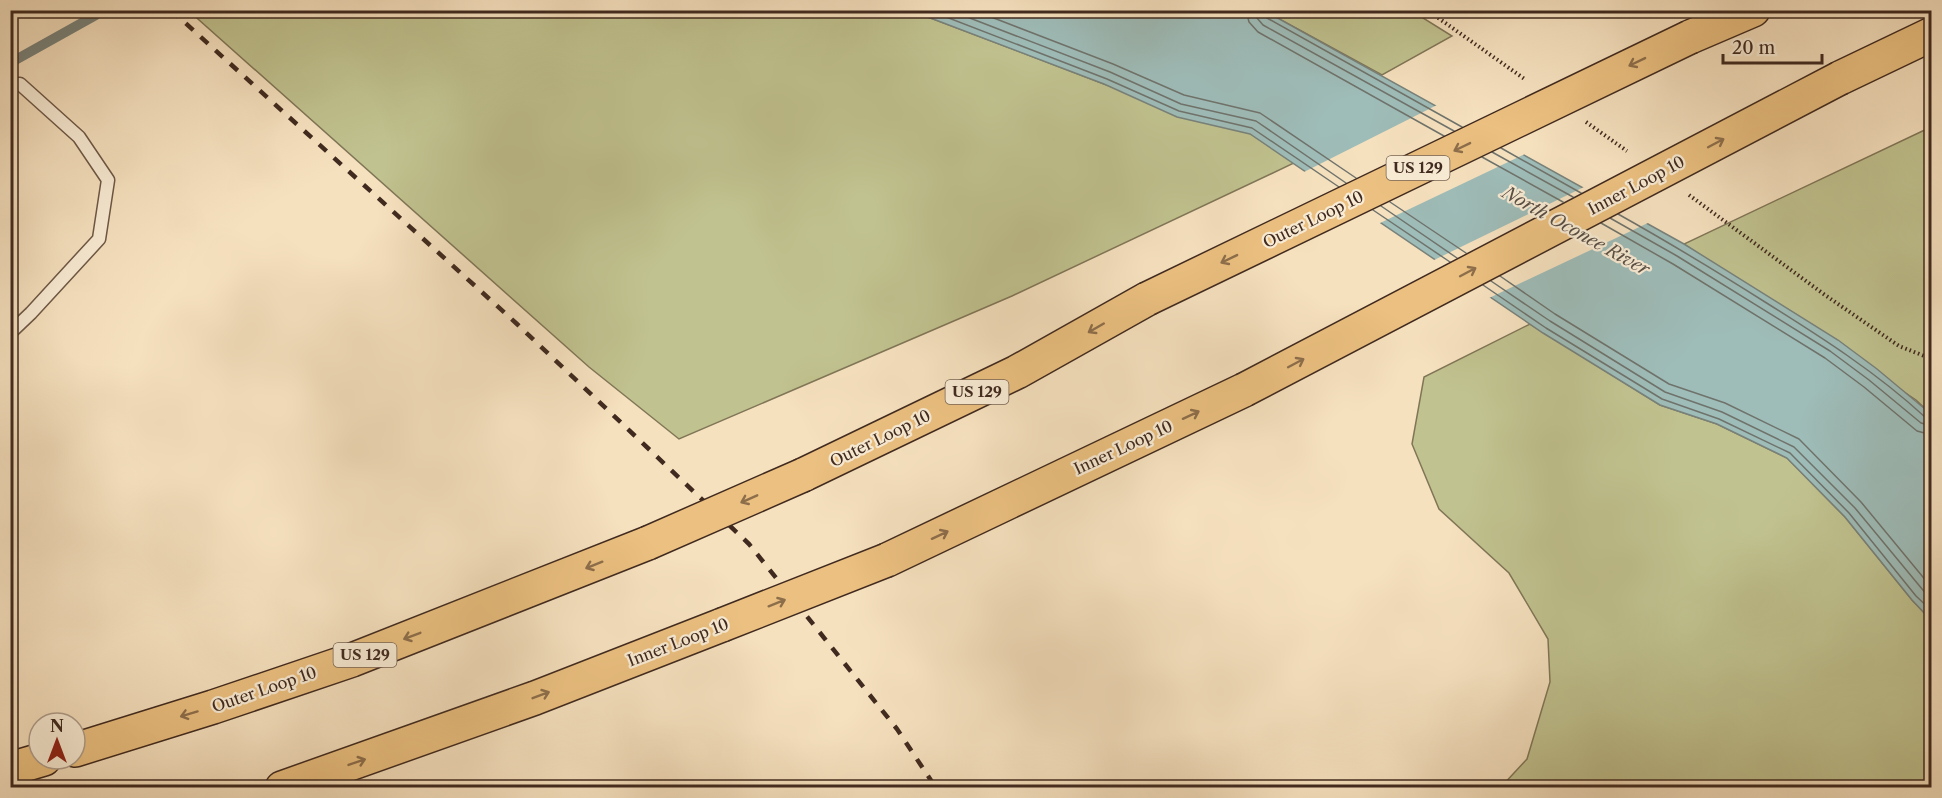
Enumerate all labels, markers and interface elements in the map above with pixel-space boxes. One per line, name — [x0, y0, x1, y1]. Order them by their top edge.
scale bar — [1723, 27, 1822, 65]
text: 20 m — [1732, 37, 1776, 59]
one-way arrow — [1629, 57, 1647, 69]
one-way arrow — [1706, 137, 1724, 148]
one-way arrow — [1453, 141, 1471, 153]
street label: Inner Loop 10 — [1584, 151, 1688, 219]
road number: US 129 — [1386, 156, 1450, 180]
water label: North Oconee River — [1497, 180, 1655, 281]
street label: Outer Loop 10 — [1259, 186, 1367, 252]
one-way arrow — [1221, 254, 1239, 266]
one-way arrow — [1459, 266, 1477, 277]
one-way arrow — [1088, 322, 1105, 334]
one-way arrow — [1286, 357, 1304, 368]
road number: US 129 — [946, 380, 1008, 404]
street label: Outer Loop 10 — [826, 405, 934, 471]
one-way arrow — [1182, 408, 1200, 420]
street label: Inner Loop 10 — [1070, 415, 1176, 479]
one-way arrow — [741, 493, 759, 505]
one-way arrow — [930, 528, 948, 540]
one-way arrow — [585, 560, 604, 571]
one-way arrow — [767, 597, 785, 608]
street label: Inner Loop 10 — [625, 614, 731, 670]
one-way arrow — [404, 631, 422, 642]
road number: US 129 — [334, 643, 397, 667]
street label: Outer Loop 10 — [209, 662, 319, 716]
one-way arrow — [531, 689, 549, 700]
one-way arrow — [180, 709, 199, 720]
north arrow — [27, 711, 87, 771]
text: N — [50, 716, 64, 736]
one-way arrow — [348, 756, 367, 767]

